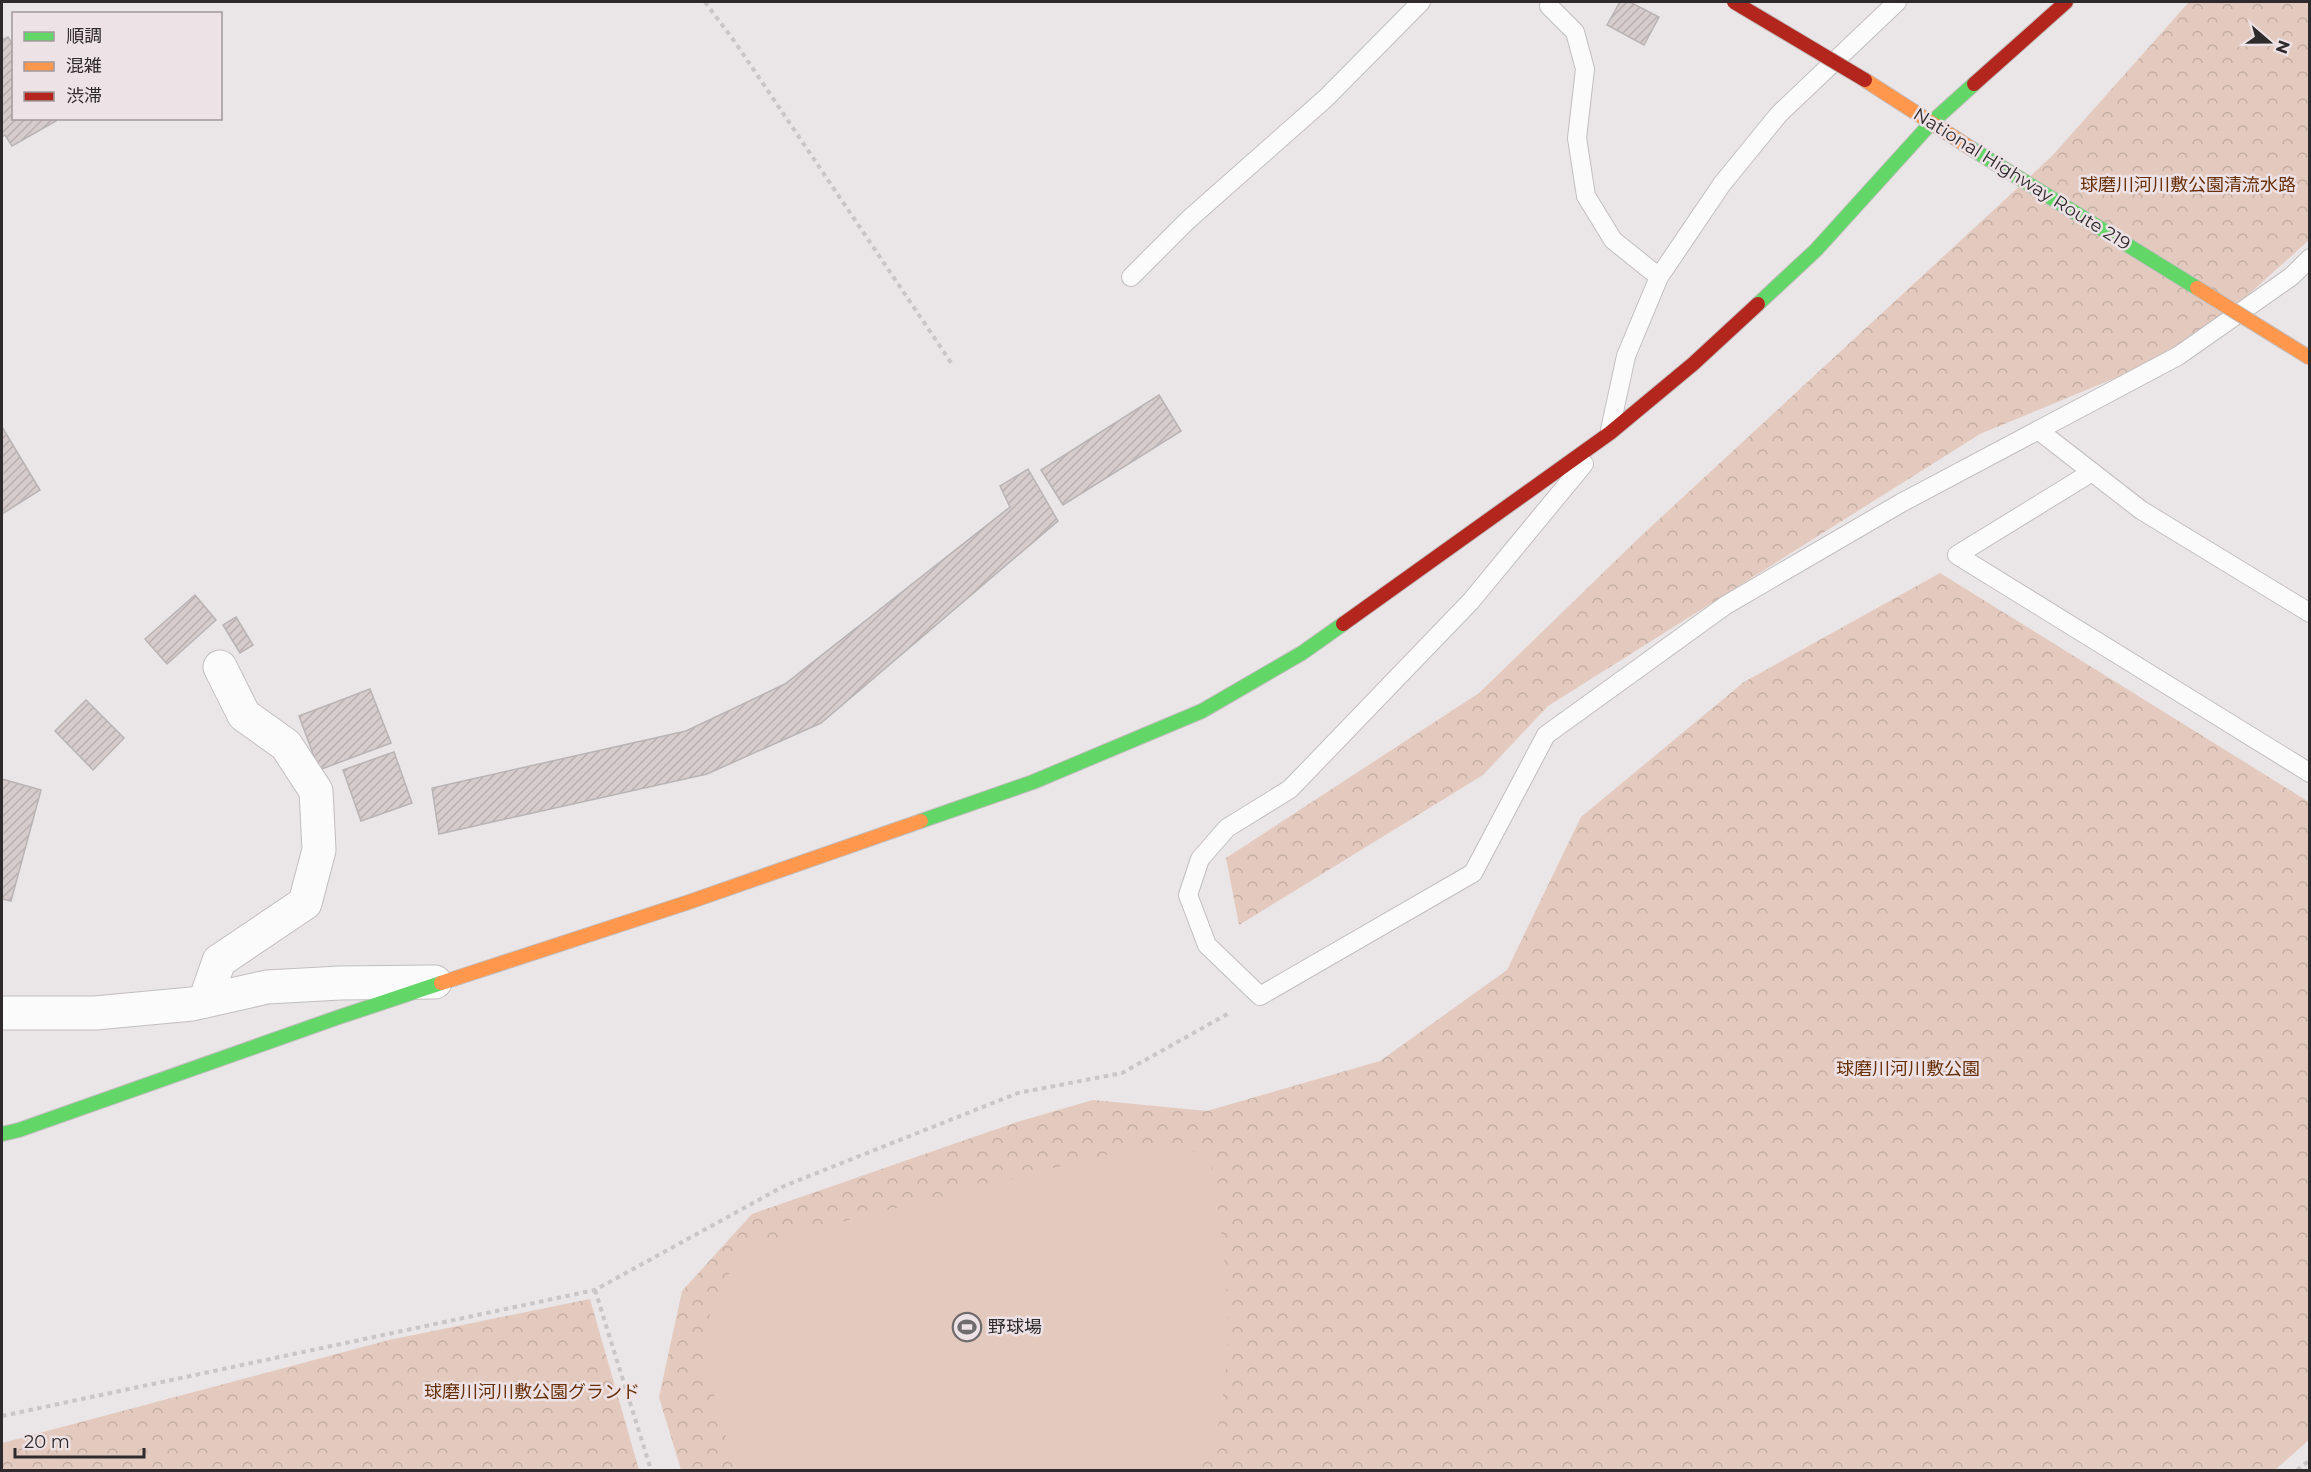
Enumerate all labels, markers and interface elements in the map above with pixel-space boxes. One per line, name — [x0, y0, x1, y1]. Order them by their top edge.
legend — [12, 12, 222, 120]
north arrow — [2239, 12, 2299, 72]
text: 順調 — [66, 25, 102, 47]
text: N — [2271, 38, 2294, 56]
text: 混雑 — [66, 55, 102, 77]
text: 渋滞 — [66, 85, 102, 107]
street label: National Highway Route 219 — [1909, 103, 2135, 255]
park label: 球磨川河川敷公園清流水路 — [2080, 174, 2296, 196]
park label: 球磨川河川敷公園 — [1836, 1058, 1980, 1080]
sports icon: 野球場 — [951, 1311, 983, 1343]
place label: 野球場 — [988, 1316, 1042, 1338]
park label: 球磨川河川敷公園グランド — [424, 1381, 640, 1403]
scale bar — [15, 1421, 144, 1459]
text: 20 m — [24, 1431, 70, 1453]

